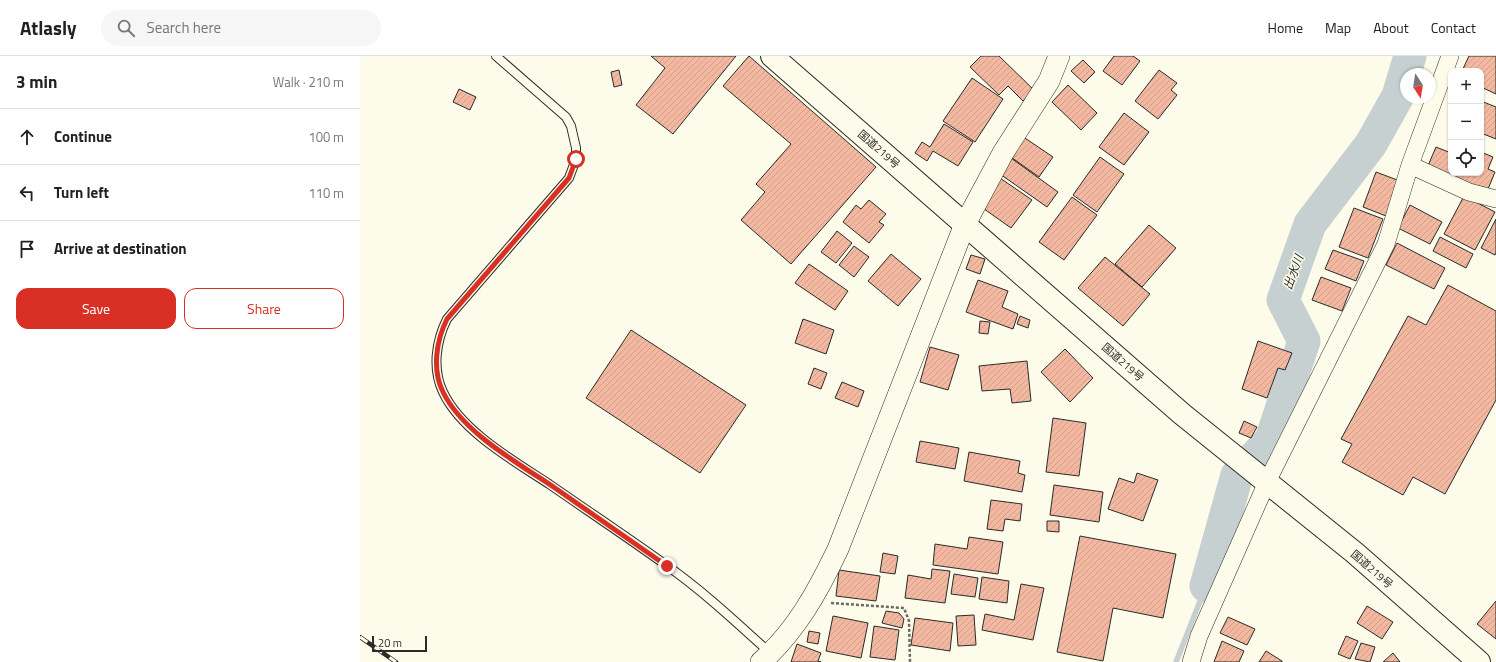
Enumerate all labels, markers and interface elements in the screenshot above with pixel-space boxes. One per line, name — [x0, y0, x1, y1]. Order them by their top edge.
search box — [101, 10, 381, 46]
text: Atlasly — [20, 13, 77, 42]
text: Search here — [147, 16, 221, 39]
icon: search — [115, 17, 137, 39]
text: Home — [1268, 17, 1303, 38]
text: Map — [1325, 17, 1351, 38]
text: About — [1373, 17, 1409, 38]
text: Contact — [1431, 17, 1476, 38]
north arrow — [1400, 68, 1436, 104]
map controls — [1448, 68, 1484, 176]
button: + — [1448, 68, 1484, 104]
text: 3 min — [16, 69, 57, 95]
text: Walk · 210 m — [273, 72, 344, 92]
button: − — [1448, 104, 1484, 140]
text: Continue — [54, 125, 112, 148]
icon: ahead — [16, 126, 38, 148]
street label: 国道219号 — [854, 126, 904, 172]
text: 100 m — [308, 127, 344, 147]
button: locate — [1448, 140, 1484, 176]
route start — [567, 150, 585, 168]
text: Turn left — [54, 181, 109, 204]
icon: left — [16, 182, 38, 204]
text: 110 m — [308, 183, 344, 203]
text: Arrive at destination — [54, 237, 187, 260]
icon: arrive — [16, 238, 38, 260]
water label: 出水川 — [1278, 250, 1309, 292]
button: Save — [16, 288, 176, 329]
button: Share — [184, 288, 344, 329]
street label: 国道219号 — [1098, 339, 1148, 385]
street label: 国道219号 — [1347, 546, 1397, 592]
route end — [658, 557, 676, 575]
scale bar — [372, 634, 427, 653]
text: 20 m — [378, 635, 402, 651]

